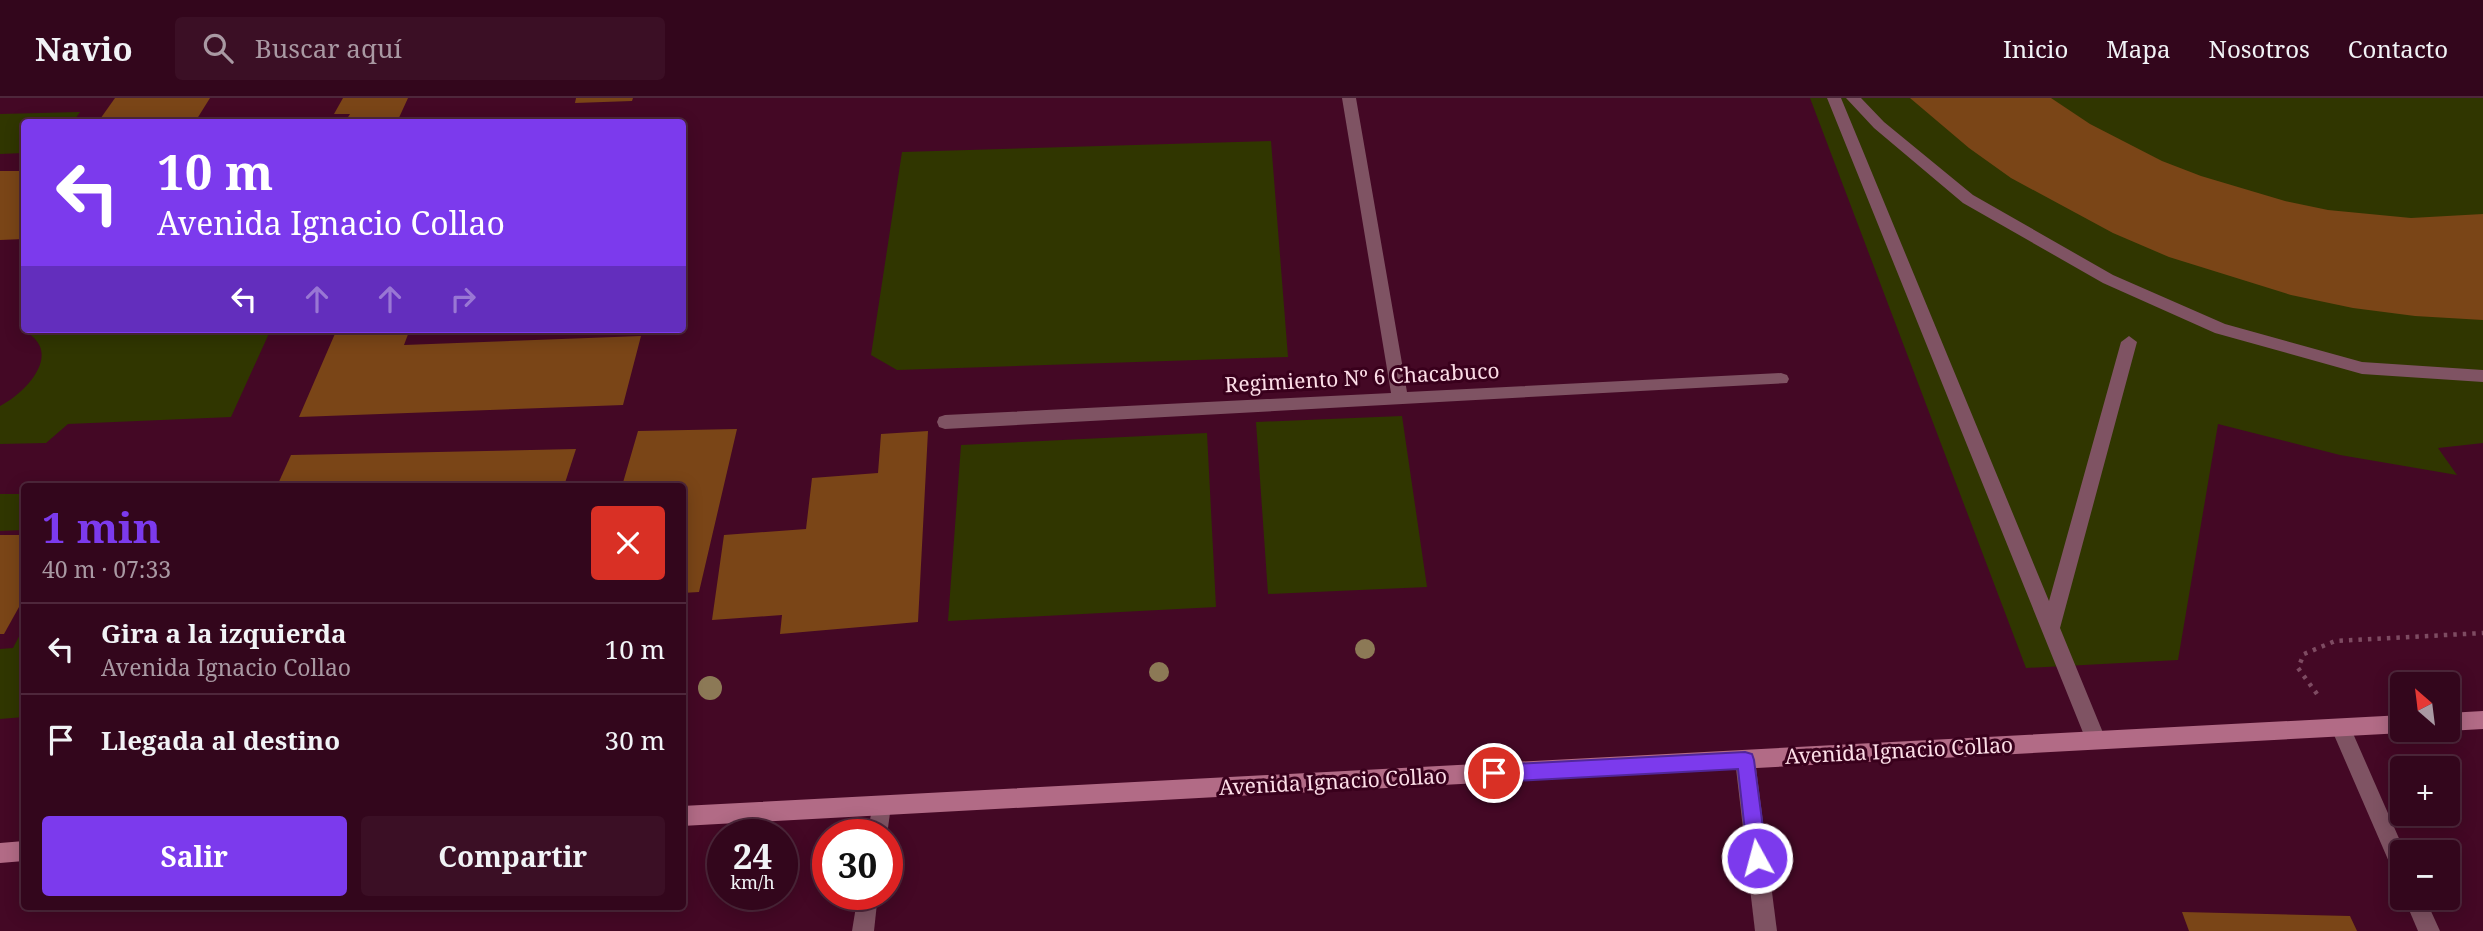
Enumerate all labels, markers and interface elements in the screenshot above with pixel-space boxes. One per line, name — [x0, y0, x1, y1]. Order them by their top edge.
search box — [175, 17, 665, 80]
text: Navio — [35, 26, 133, 71]
icon: search — [199, 29, 237, 67]
text: Buscar aquí — [255, 30, 402, 66]
text: Inicio — [2003, 32, 2068, 65]
text: Mapa — [2106, 32, 2171, 65]
text: Nosotros — [2209, 32, 2310, 65]
text: Contacto — [2348, 32, 2448, 65]
text: 10 m — [157, 138, 273, 204]
icon: left — [42, 147, 133, 238]
text: Avenida Ignacio Collao — [157, 201, 505, 244]
icon: left — [225, 280, 263, 318]
icon: ahead — [298, 280, 336, 318]
icon: ahead — [371, 280, 409, 318]
icon: right — [444, 280, 482, 318]
street label: Regimiento Nº 6 Chacabuco — [1224, 356, 1500, 398]
text: 1 min — [42, 498, 161, 555]
button: close — [591, 506, 665, 580]
text: 40 m · 07:33 — [42, 553, 171, 585]
text: Gira a la izquierda — [101, 615, 347, 651]
icon: left — [42, 630, 80, 668]
text: 10 m — [605, 631, 665, 667]
text: Avenida Ignacio Collao — [101, 651, 351, 683]
north arrow — [2390, 672, 2460, 742]
map controls — [2390, 672, 2460, 910]
icon: arrive — [42, 721, 80, 759]
text: Llegada al destino — [101, 722, 340, 758]
text: 30 m — [605, 722, 665, 758]
street label: Avenida Ignacio Collao — [1784, 730, 2014, 770]
pin — [1464, 743, 1524, 803]
icon: arrive — [1475, 754, 1513, 792]
button: + — [2390, 756, 2460, 826]
street label: Avenida Ignacio Collao — [1218, 761, 1448, 801]
button: Salir — [42, 816, 347, 896]
button: Compartir — [361, 816, 665, 896]
speed limit sign: 30 — [812, 819, 903, 910]
position arrow — [1720, 821, 1794, 895]
text: 24 — [733, 832, 772, 879]
button: − — [2390, 840, 2460, 910]
text: km/h — [730, 870, 775, 894]

